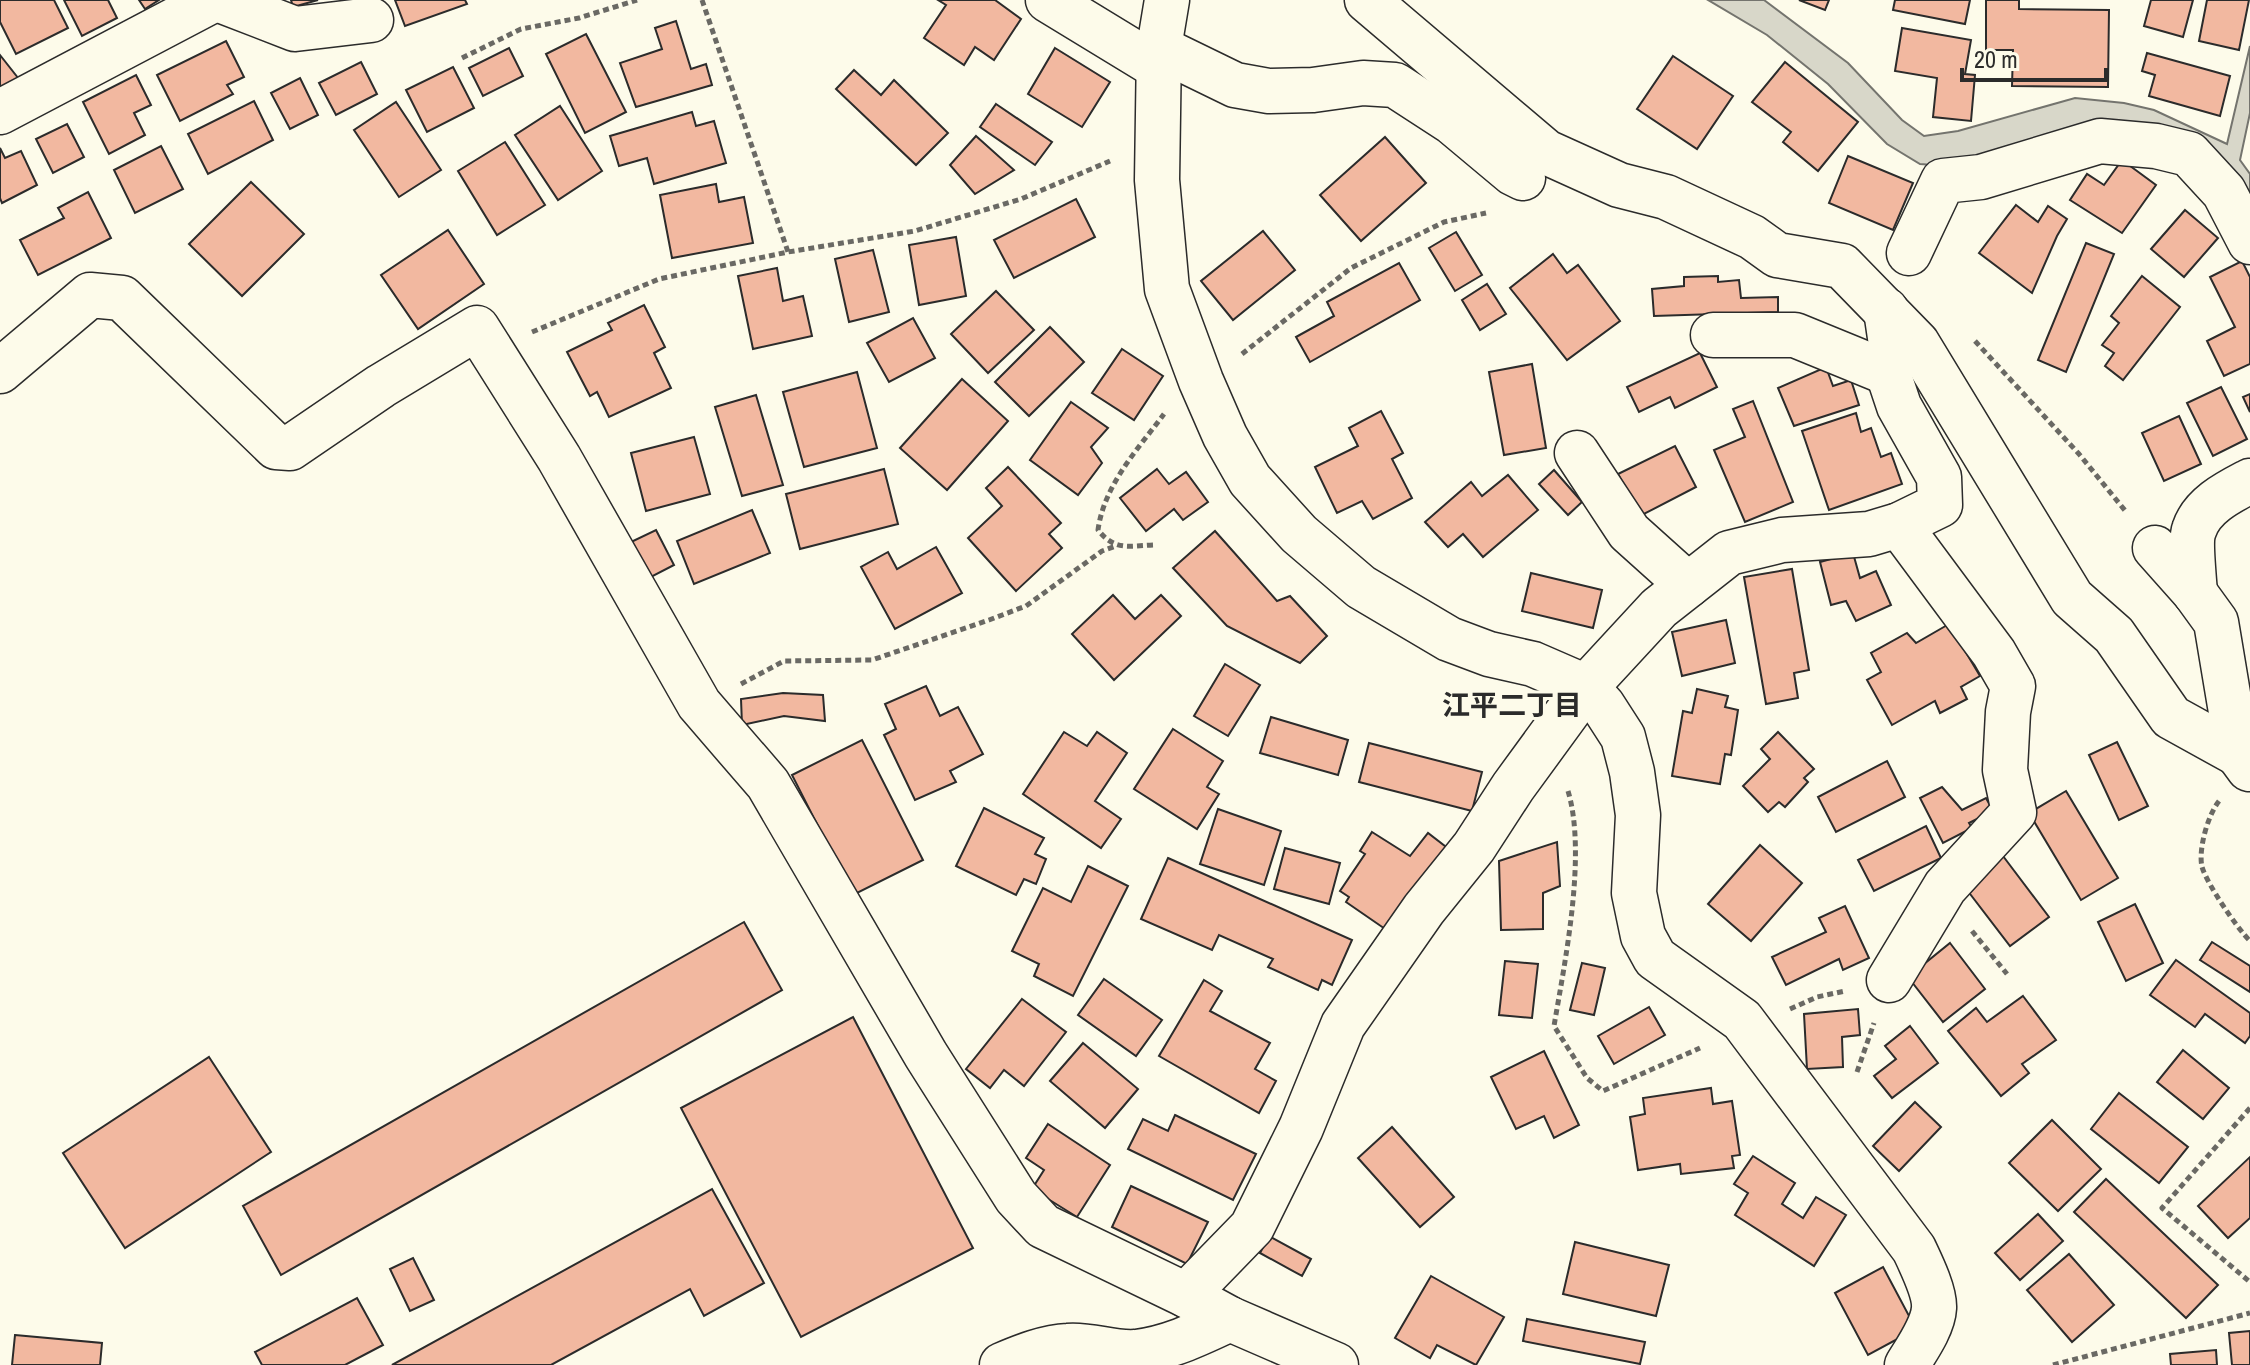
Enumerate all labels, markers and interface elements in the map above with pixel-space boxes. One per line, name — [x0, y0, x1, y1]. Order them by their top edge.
scale bar — [1962, 32, 2106, 82]
text: 20 m — [1974, 43, 2018, 75]
district label: 江平二丁目 — [1442, 686, 1582, 724]

